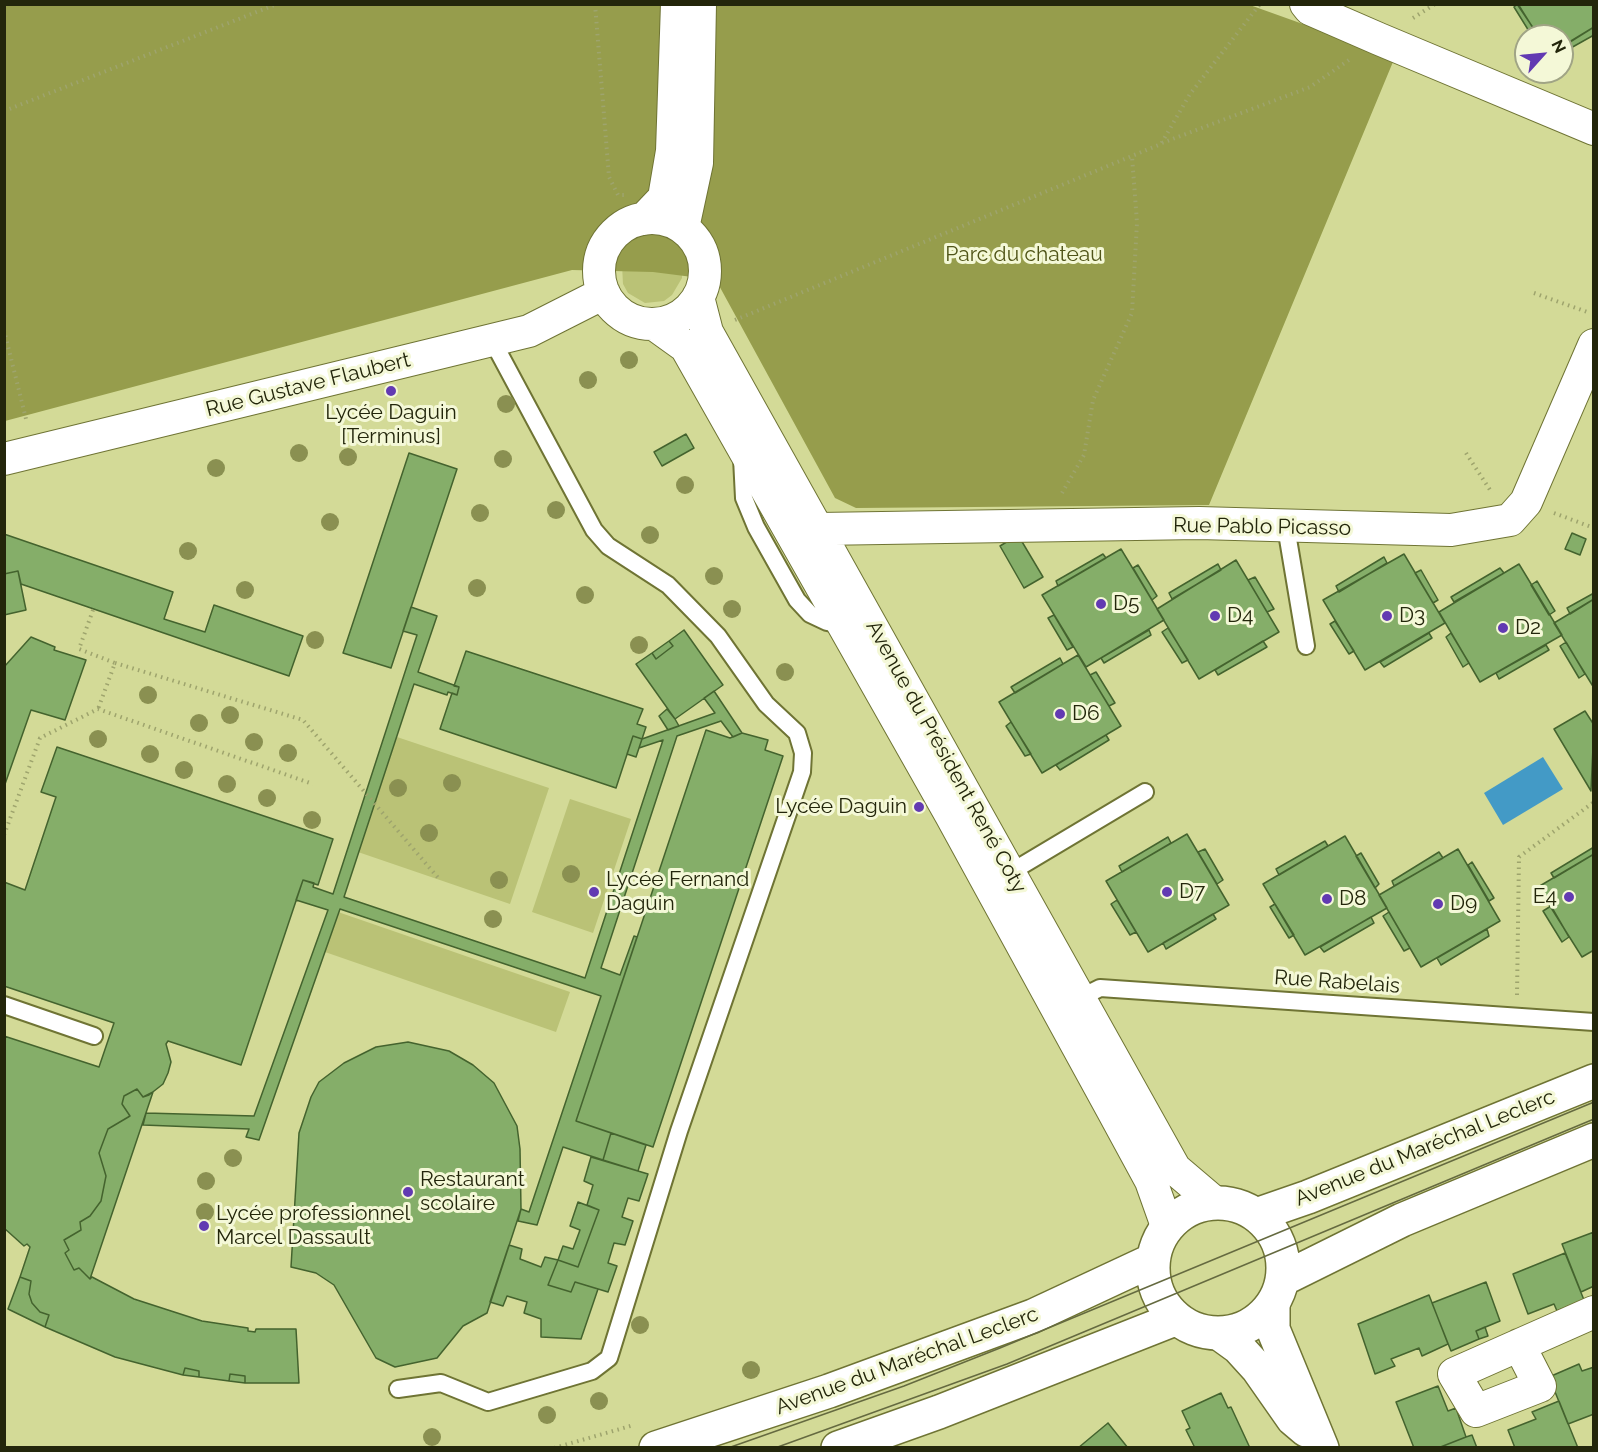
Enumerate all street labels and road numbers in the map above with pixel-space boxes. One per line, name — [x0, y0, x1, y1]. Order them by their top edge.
street label: Rue Gustave Flaubert — [203, 347, 413, 423]
street label: Rue Pablo Picasso — [1173, 513, 1351, 541]
street label: Avenue du Président René Coty — [860, 616, 1032, 898]
street label: Rue Rabelais — [1273, 965, 1401, 999]
street label: Avenue du Maréchal Leclerc — [1291, 1084, 1559, 1212]
street label: Avenue du Maréchal Leclerc — [772, 1302, 1042, 1420]

